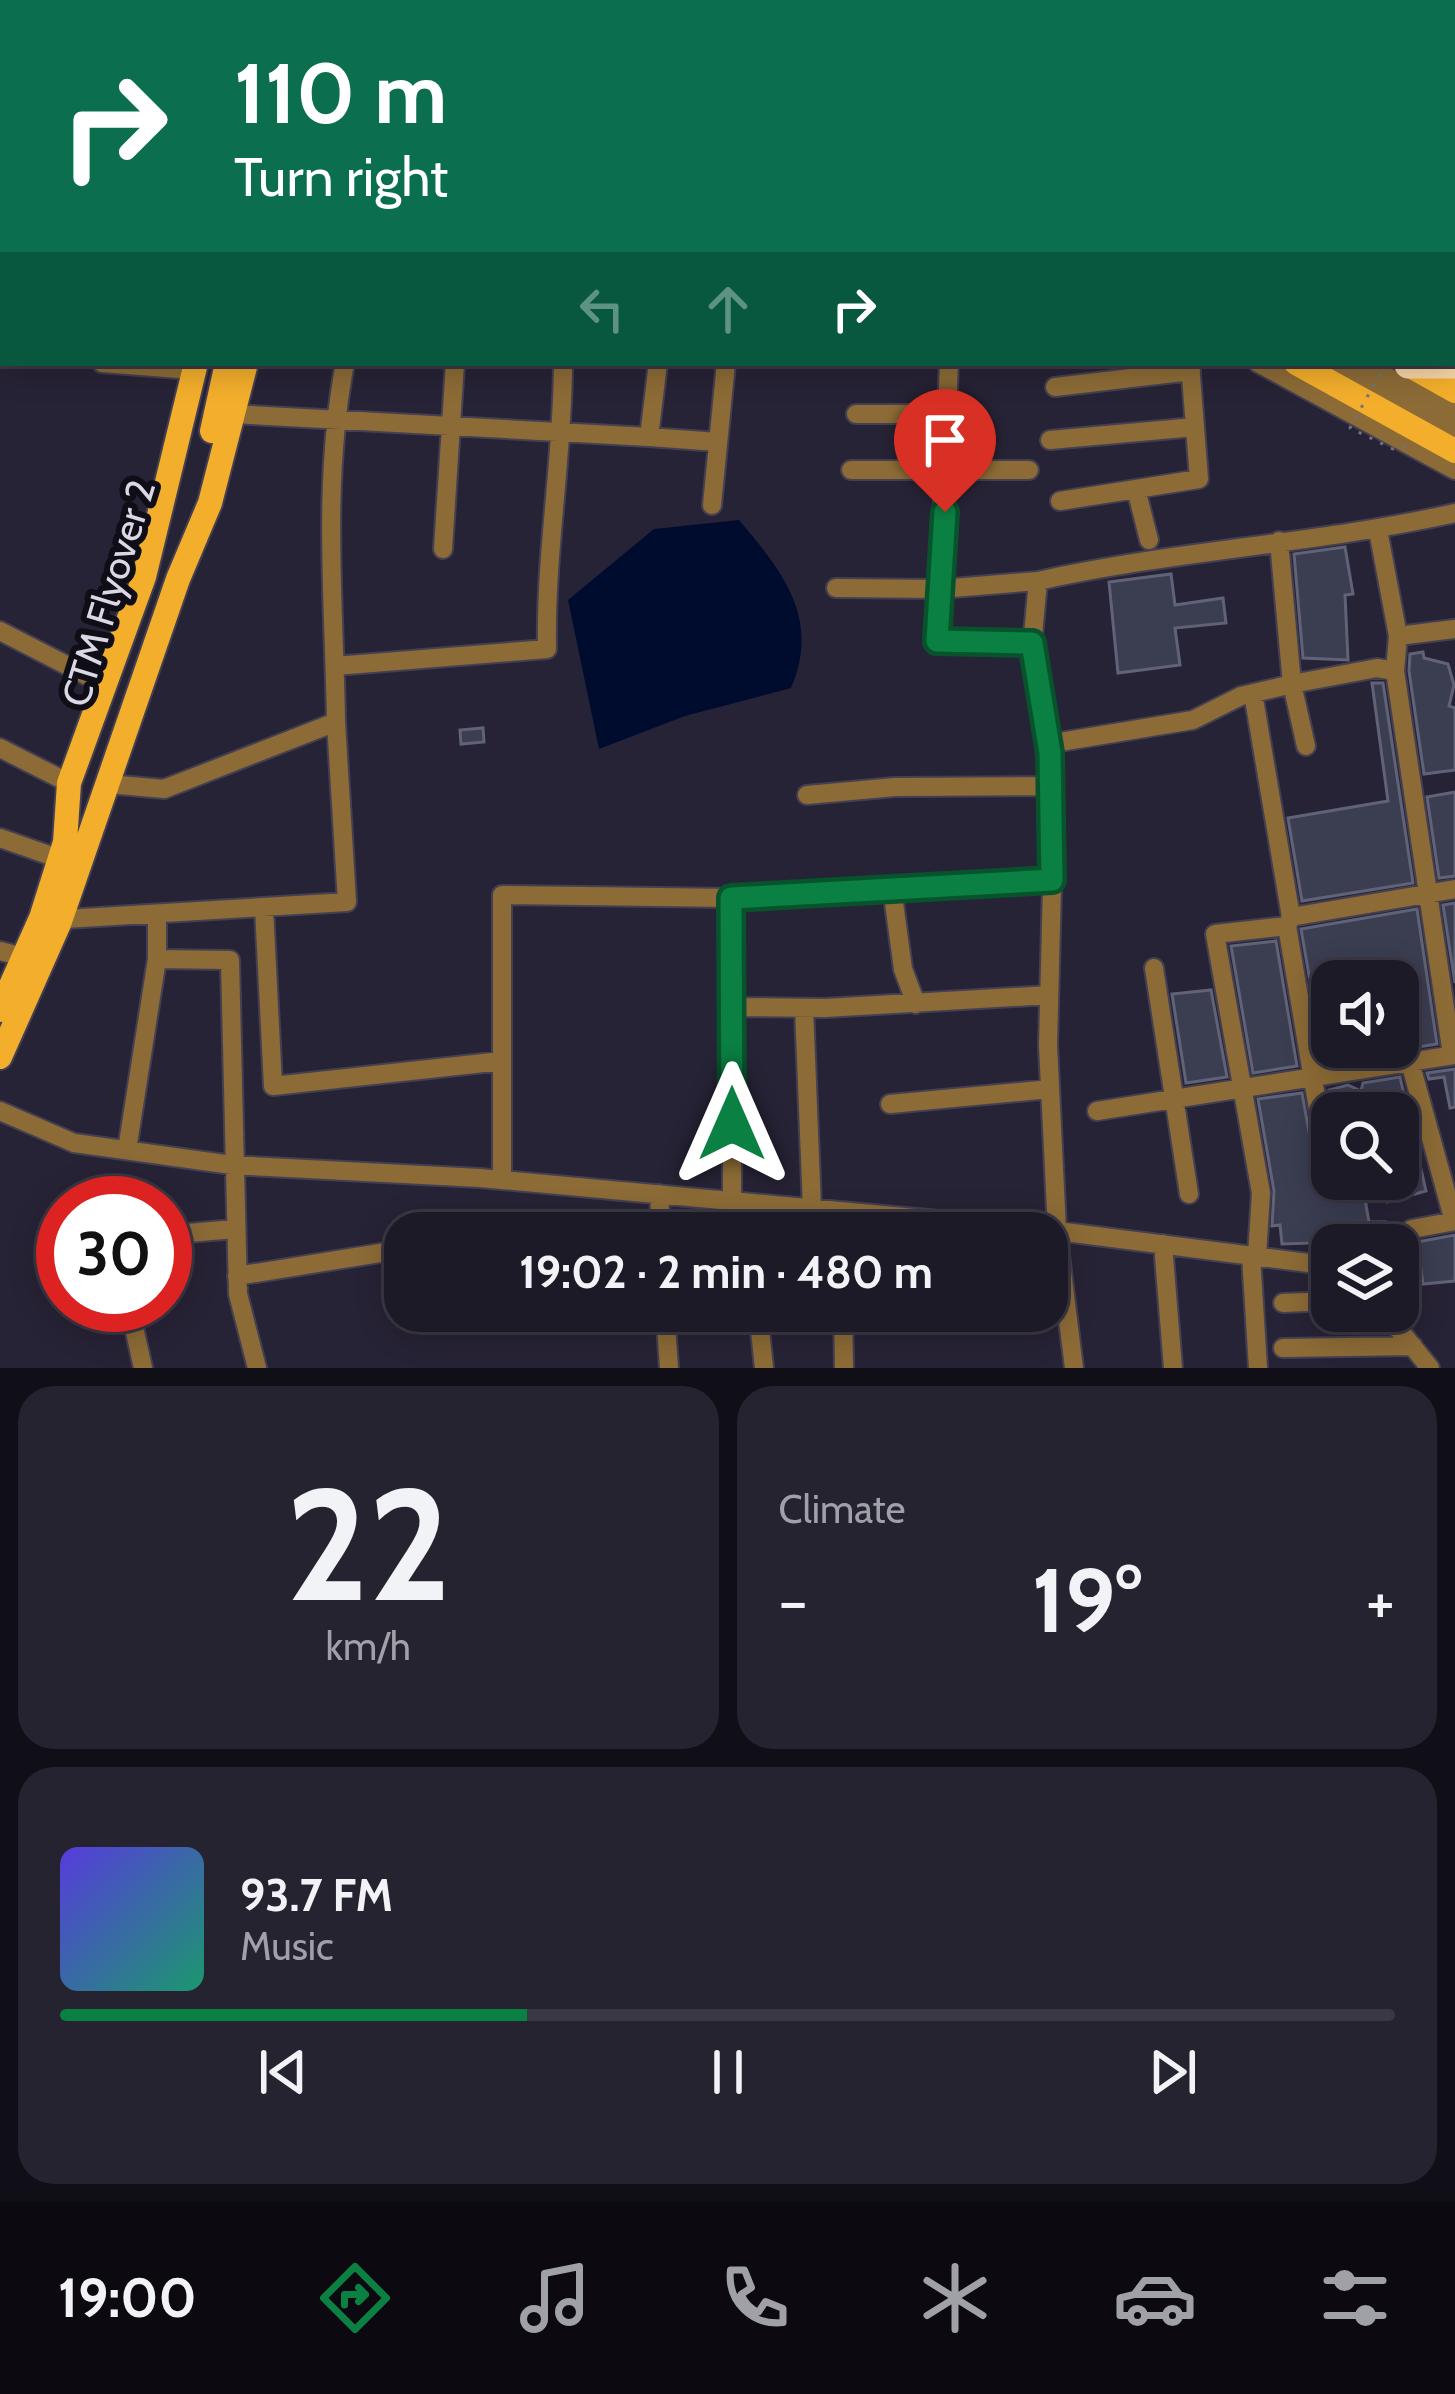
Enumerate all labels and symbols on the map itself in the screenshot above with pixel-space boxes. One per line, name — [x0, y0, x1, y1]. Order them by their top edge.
pin — [894, 389, 996, 512]
street label: CTM Flyover 2 — [51, 474, 165, 712]
position arrow — [669, 1061, 795, 1187]
speed limit sign: 30 — [36, 1176, 192, 1332]

